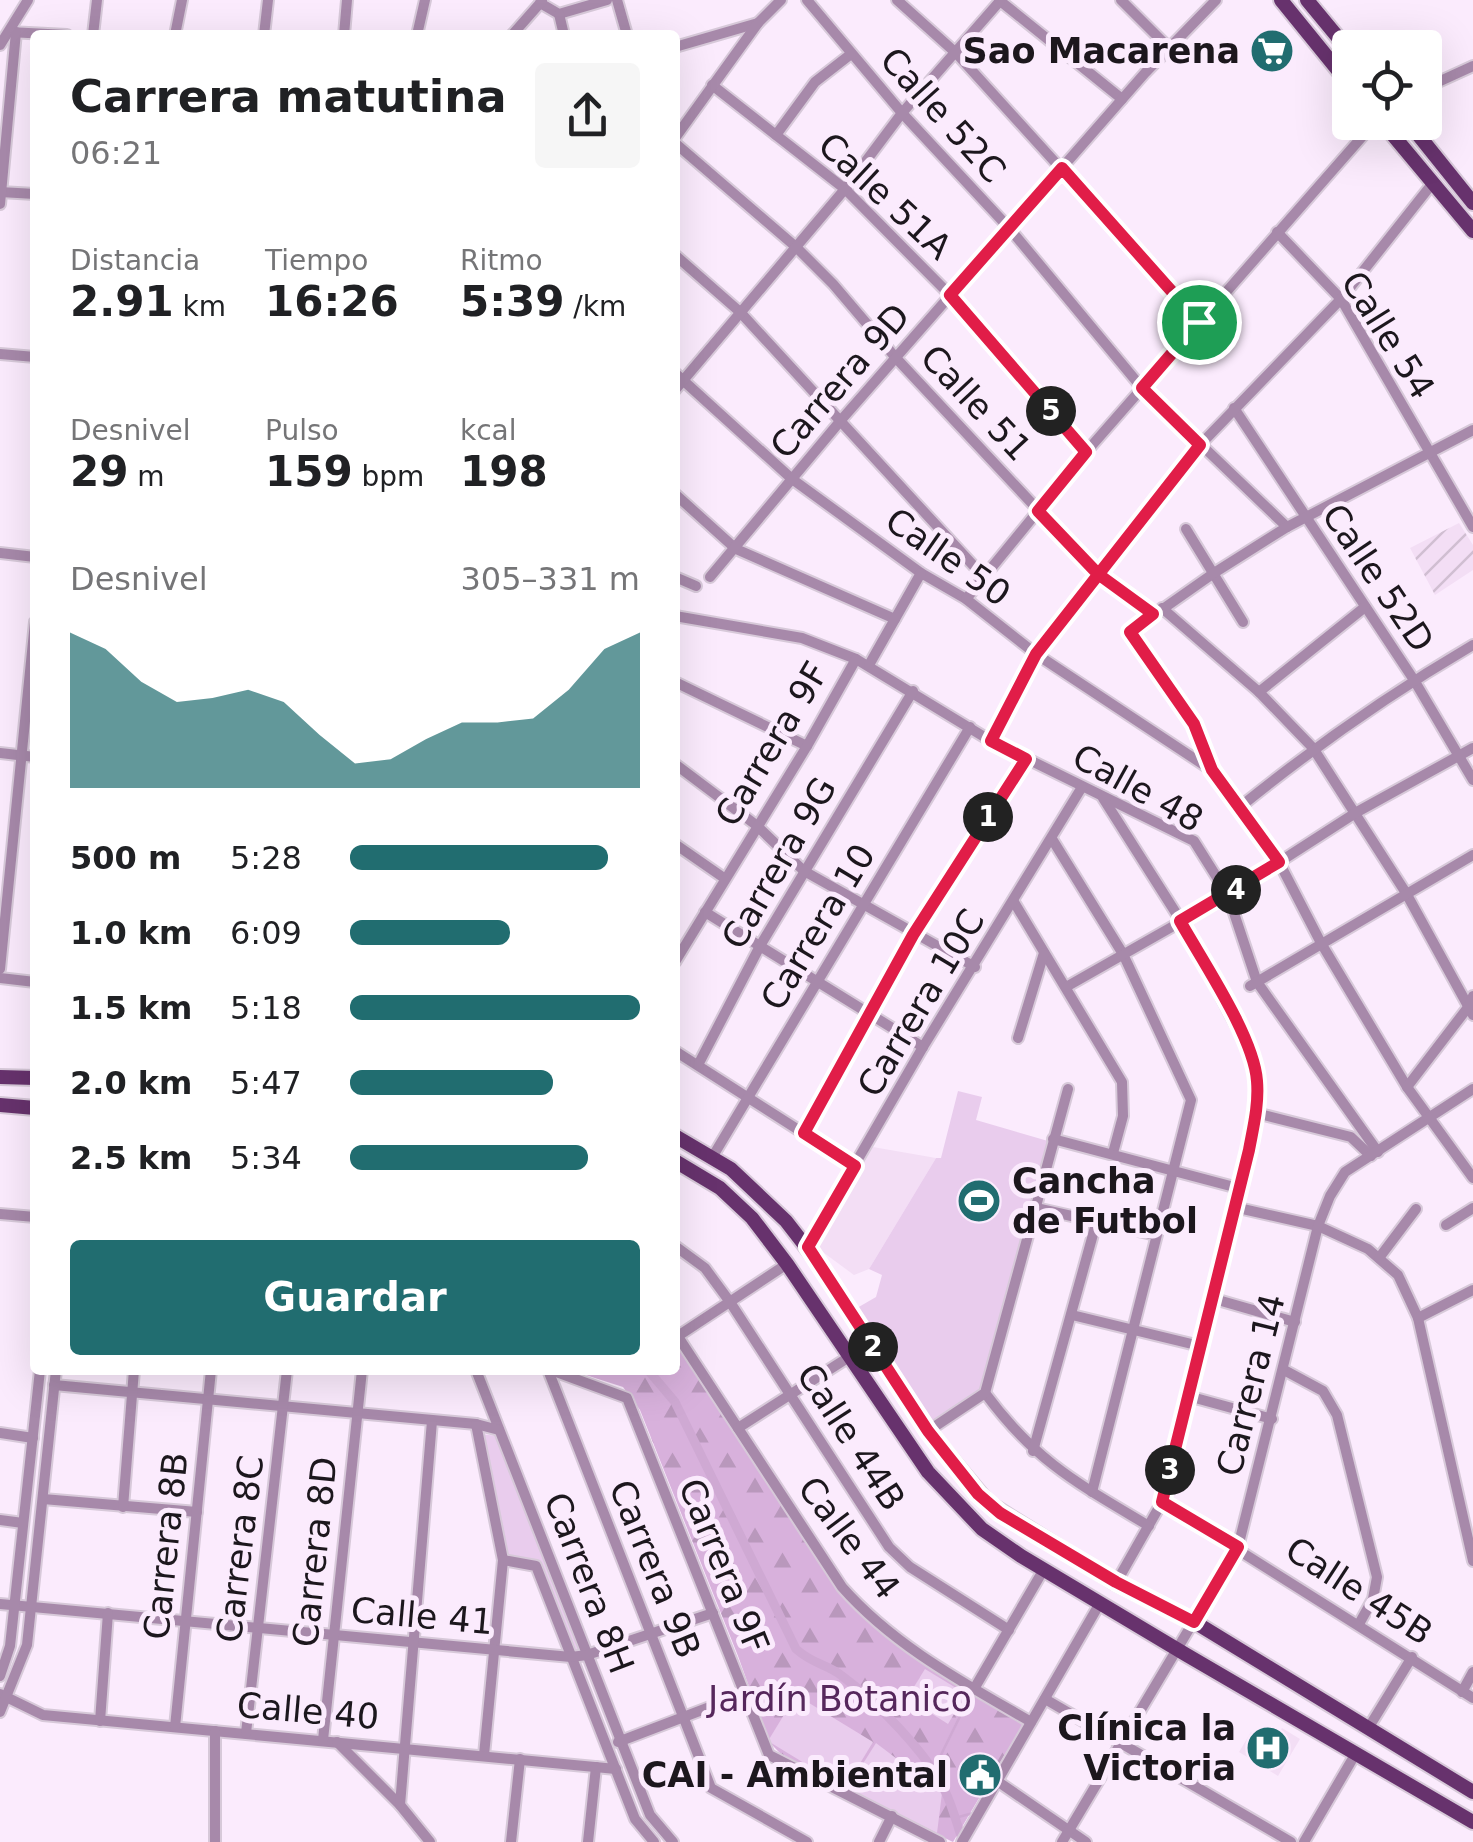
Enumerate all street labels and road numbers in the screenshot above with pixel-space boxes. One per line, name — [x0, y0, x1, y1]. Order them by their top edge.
street label: Calle 52C — [872, 40, 1014, 190]
street label: Calle 51A — [810, 125, 960, 267]
street label: Calle 54 — [1333, 264, 1443, 406]
street label: Carrera 9D — [762, 296, 918, 466]
street label: Calle 51 — [913, 337, 1039, 469]
street label: Calle 52D — [1314, 497, 1442, 659]
street label: Calle 50 — [878, 500, 1018, 614]
street label: Carrera 9F — [707, 655, 837, 833]
street label: Calle 48 — [1066, 736, 1210, 840]
street label: Carrera 9G — [714, 770, 844, 956]
street label: Carrera 10 — [753, 837, 883, 1017]
street label: Carrera 10C — [850, 902, 992, 1104]
street label: Carrera 14 — [1209, 1290, 1293, 1480]
street label: Calle 44B — [789, 1356, 913, 1518]
street label: Carrera 8B — [136, 1450, 196, 1642]
street label: Carrera 8C — [209, 1453, 271, 1645]
street label: Carrera 8D — [285, 1455, 345, 1649]
street label: Calle 44 — [790, 1469, 908, 1607]
street label: Carrera 9F — [671, 1473, 777, 1659]
street label: Carrera 9B — [601, 1474, 709, 1664]
street label: Carrera 8H — [536, 1487, 642, 1679]
street label: Calle 45B — [1278, 1529, 1440, 1653]
street label: Calle 41 — [349, 1590, 495, 1642]
street label: Calle 40 — [235, 1685, 381, 1737]

